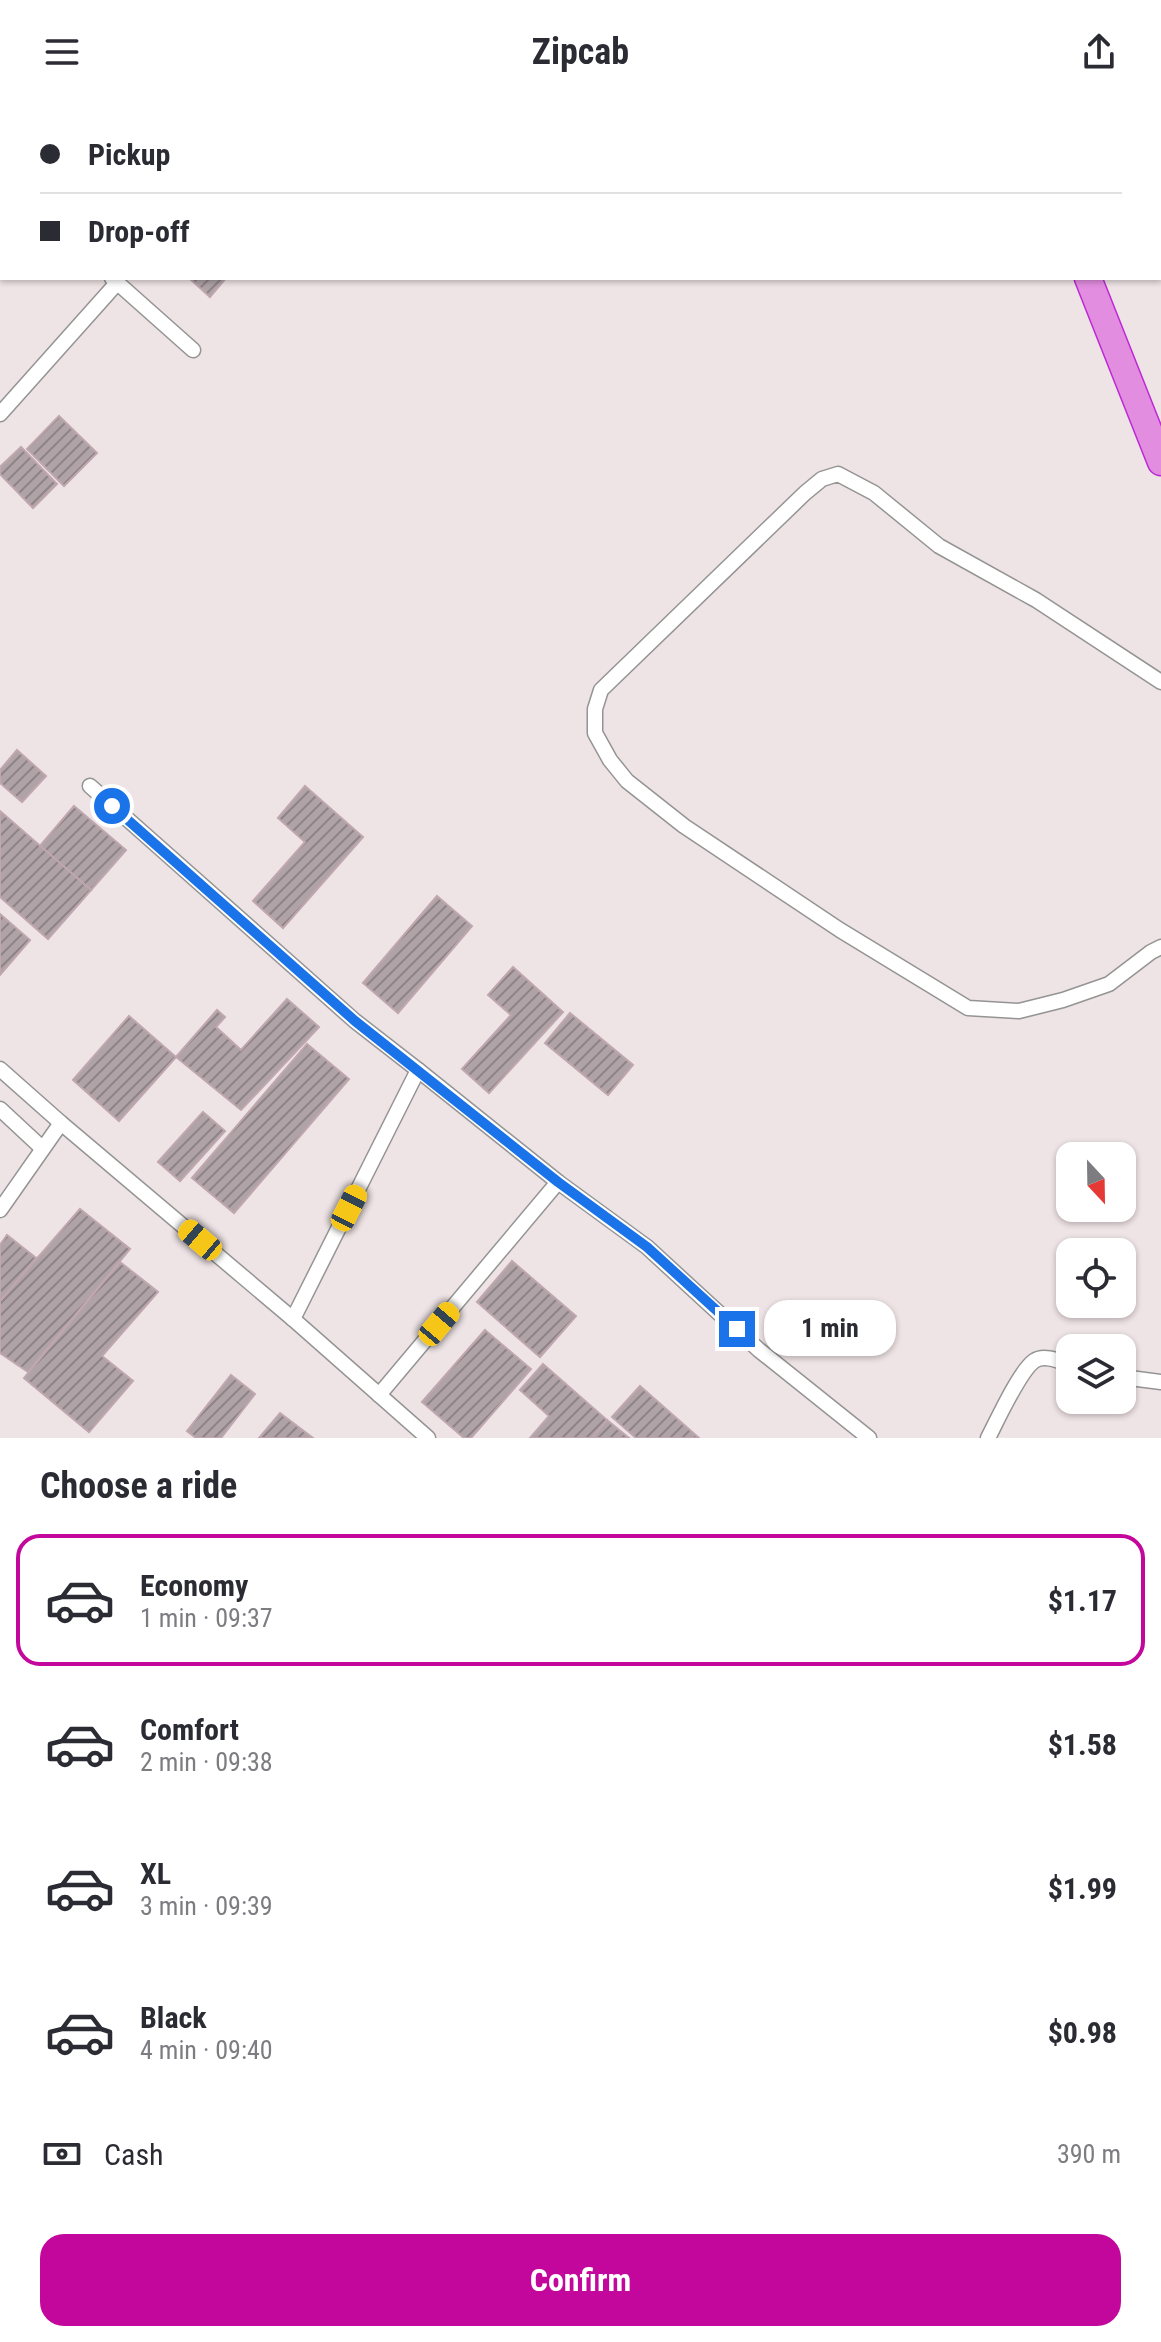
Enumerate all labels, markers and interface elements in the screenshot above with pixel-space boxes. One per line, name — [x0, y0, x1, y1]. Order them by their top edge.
icon: menu — [40, 30, 84, 74]
icon: share — [1077, 30, 1121, 74]
text: Zipcab — [532, 31, 629, 73]
text: Pickup — [88, 137, 170, 172]
text: Drop-off — [88, 214, 190, 249]
route start — [94, 788, 130, 824]
north arrow — [1056, 1142, 1136, 1222]
map controls — [1056, 1142, 1136, 1414]
car — [327, 1181, 371, 1235]
car — [174, 1215, 226, 1265]
button: locate — [1056, 1238, 1136, 1318]
car — [414, 1298, 464, 1350]
callout: 1 min — [765, 1301, 897, 1357]
route end — [719, 1311, 755, 1347]
text: 1 min — [801, 1313, 859, 1343]
button: layers — [1056, 1334, 1136, 1414]
text: Choose a ride — [40, 1465, 237, 1507]
icon: car — [44, 1564, 116, 1636]
text: Economy — [140, 1568, 248, 1603]
text: $1.17 — [1048, 1583, 1117, 1618]
text: 1 min · 09:37 — [140, 1603, 273, 1633]
icon: car — [44, 1708, 116, 1780]
text: Comfort — [140, 1712, 239, 1747]
text: $1.58 — [1048, 1727, 1117, 1762]
text: 2 min · 09:38 — [140, 1747, 273, 1777]
icon: car — [44, 1852, 116, 1924]
text: XL — [140, 1856, 171, 1891]
text: $1.99 — [1048, 1871, 1117, 1906]
text: 3 min · 09:39 — [140, 1891, 273, 1921]
icon: car — [44, 1996, 116, 2068]
text: Black — [140, 2000, 207, 2035]
text: $0.98 — [1048, 2015, 1117, 2050]
text: 4 min · 09:40 — [140, 2035, 273, 2065]
icon: cash — [40, 2132, 84, 2176]
text: Cash — [104, 2137, 164, 2172]
text: 390 m — [1057, 2139, 1121, 2169]
button: Confirm — [40, 2234, 1121, 2326]

